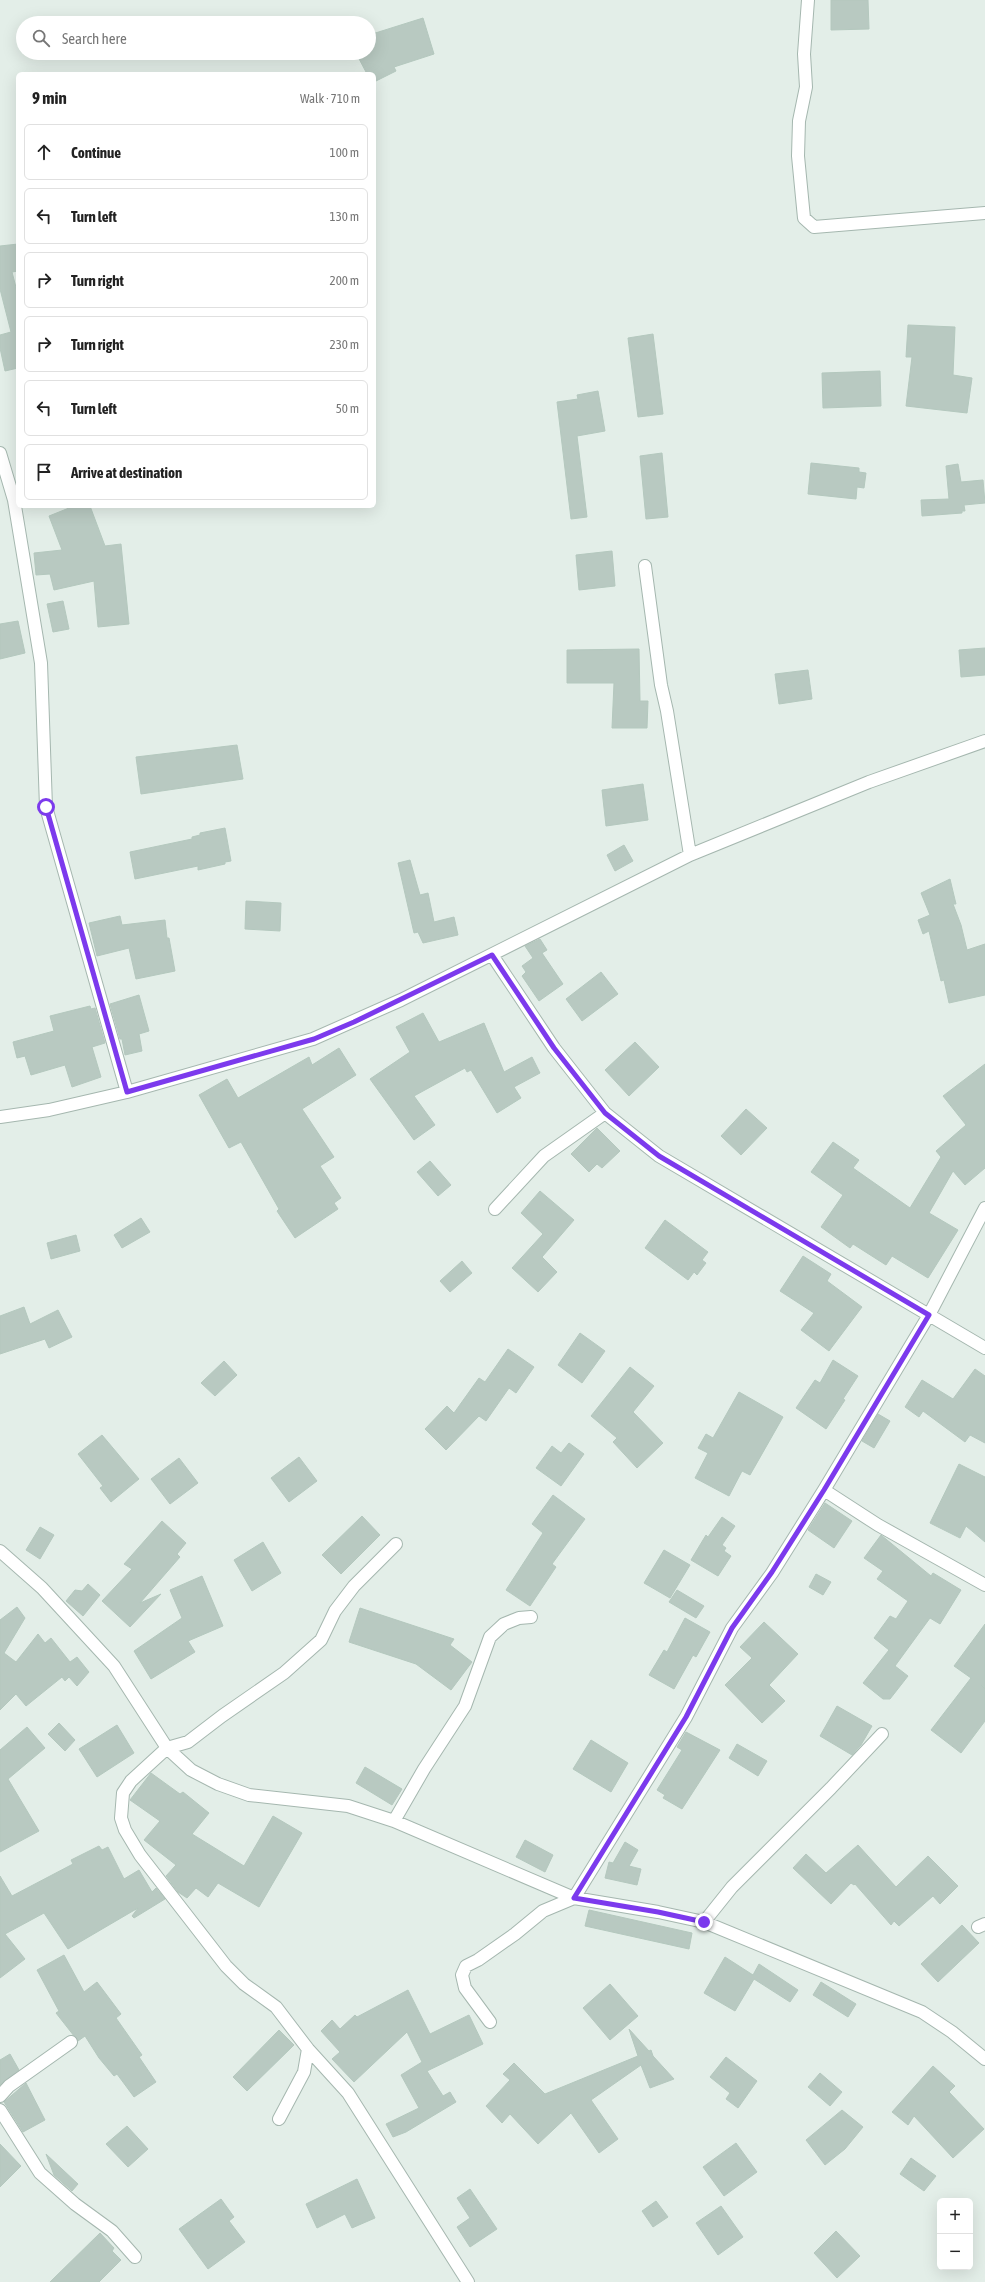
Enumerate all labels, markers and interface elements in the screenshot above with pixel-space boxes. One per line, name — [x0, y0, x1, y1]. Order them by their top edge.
search box — [16, 16, 376, 60]
icon: search — [30, 27, 52, 49]
text: Search here — [62, 30, 127, 47]
text: 9 min — [32, 88, 67, 108]
text: Walk · 710 m — [300, 91, 360, 106]
icon: ahead — [33, 141, 55, 163]
text: Continue — [71, 144, 121, 161]
text: 100 m — [330, 145, 359, 160]
icon: left — [33, 205, 55, 227]
text: Turn left — [71, 208, 117, 225]
text: 130 m — [330, 209, 359, 224]
icon: right — [33, 269, 55, 291]
text: Turn right — [71, 272, 124, 289]
text: 200 m — [330, 273, 359, 288]
icon: right — [33, 333, 55, 355]
text: Turn right — [71, 336, 124, 353]
text: 230 m — [330, 337, 359, 352]
icon: left — [33, 397, 55, 419]
text: Turn left — [71, 400, 117, 417]
text: 50 m — [336, 401, 359, 416]
icon: arrive — [33, 461, 55, 483]
text: Arrive at destination — [71, 464, 182, 481]
route start — [37, 798, 55, 816]
route end — [695, 1913, 713, 1931]
map controls — [937, 2198, 973, 2270]
button: + — [937, 2198, 973, 2234]
button: − — [937, 2234, 973, 2270]

